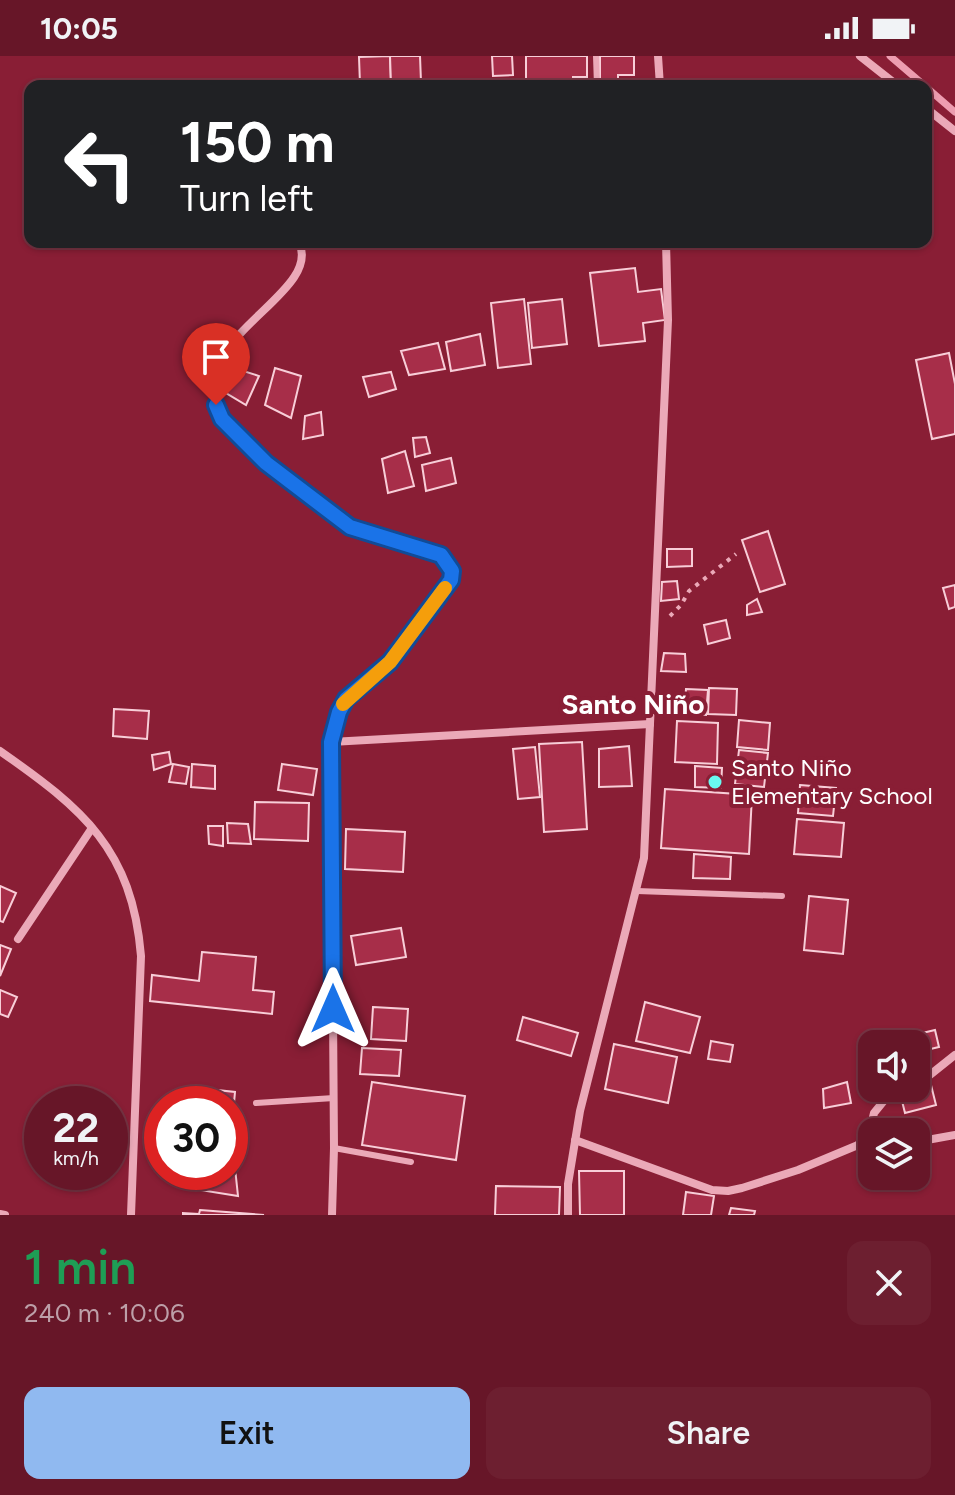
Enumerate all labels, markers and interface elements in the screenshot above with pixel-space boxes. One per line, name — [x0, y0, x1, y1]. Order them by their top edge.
text: 10:05 — [40, 10, 118, 47]
text: 150 m — [180, 109, 335, 176]
icon: left — [48, 112, 152, 216]
text: Turn left — [180, 177, 314, 220]
pin — [182, 323, 250, 405]
icon: arrive — [194, 335, 238, 379]
district label: Santo Niño — [562, 687, 704, 721]
place label: Santo Niño Elementary School — [731, 753, 933, 810]
marker: Santo Niño Elementary School — [706, 773, 724, 791]
position arrow — [291, 967, 375, 1051]
map controls — [858, 1030, 930, 1190]
button: sound — [858, 1030, 930, 1102]
speed limit sign: 30 — [144, 1086, 248, 1190]
text: 22 — [53, 1104, 99, 1152]
button: layers — [858, 1118, 930, 1190]
text: km/h — [53, 1146, 99, 1170]
text: 1 min — [24, 1238, 136, 1296]
button: close — [847, 1241, 931, 1325]
text: 240 m · 10:06 — [24, 1297, 185, 1329]
button: Exit — [24, 1387, 470, 1479]
button: Share — [486, 1387, 931, 1479]

